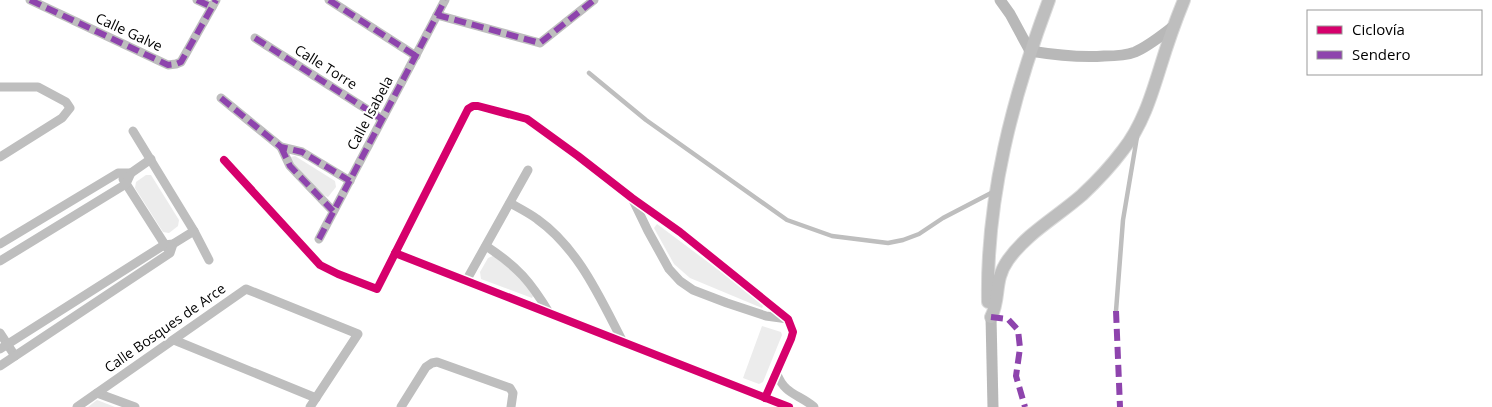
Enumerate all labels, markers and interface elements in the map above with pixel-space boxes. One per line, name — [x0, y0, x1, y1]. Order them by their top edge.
street label: Calle Galve — [93, 8, 166, 55]
legend — [1307, 10, 1482, 75]
text: Ciclovía — [1352, 19, 1405, 39]
street label: Calle Torre — [291, 40, 361, 93]
text: Sendero — [1352, 44, 1411, 64]
street label: Calle Isabela — [342, 72, 397, 153]
street label: Calle Bosques de Arce — [100, 278, 229, 377]

